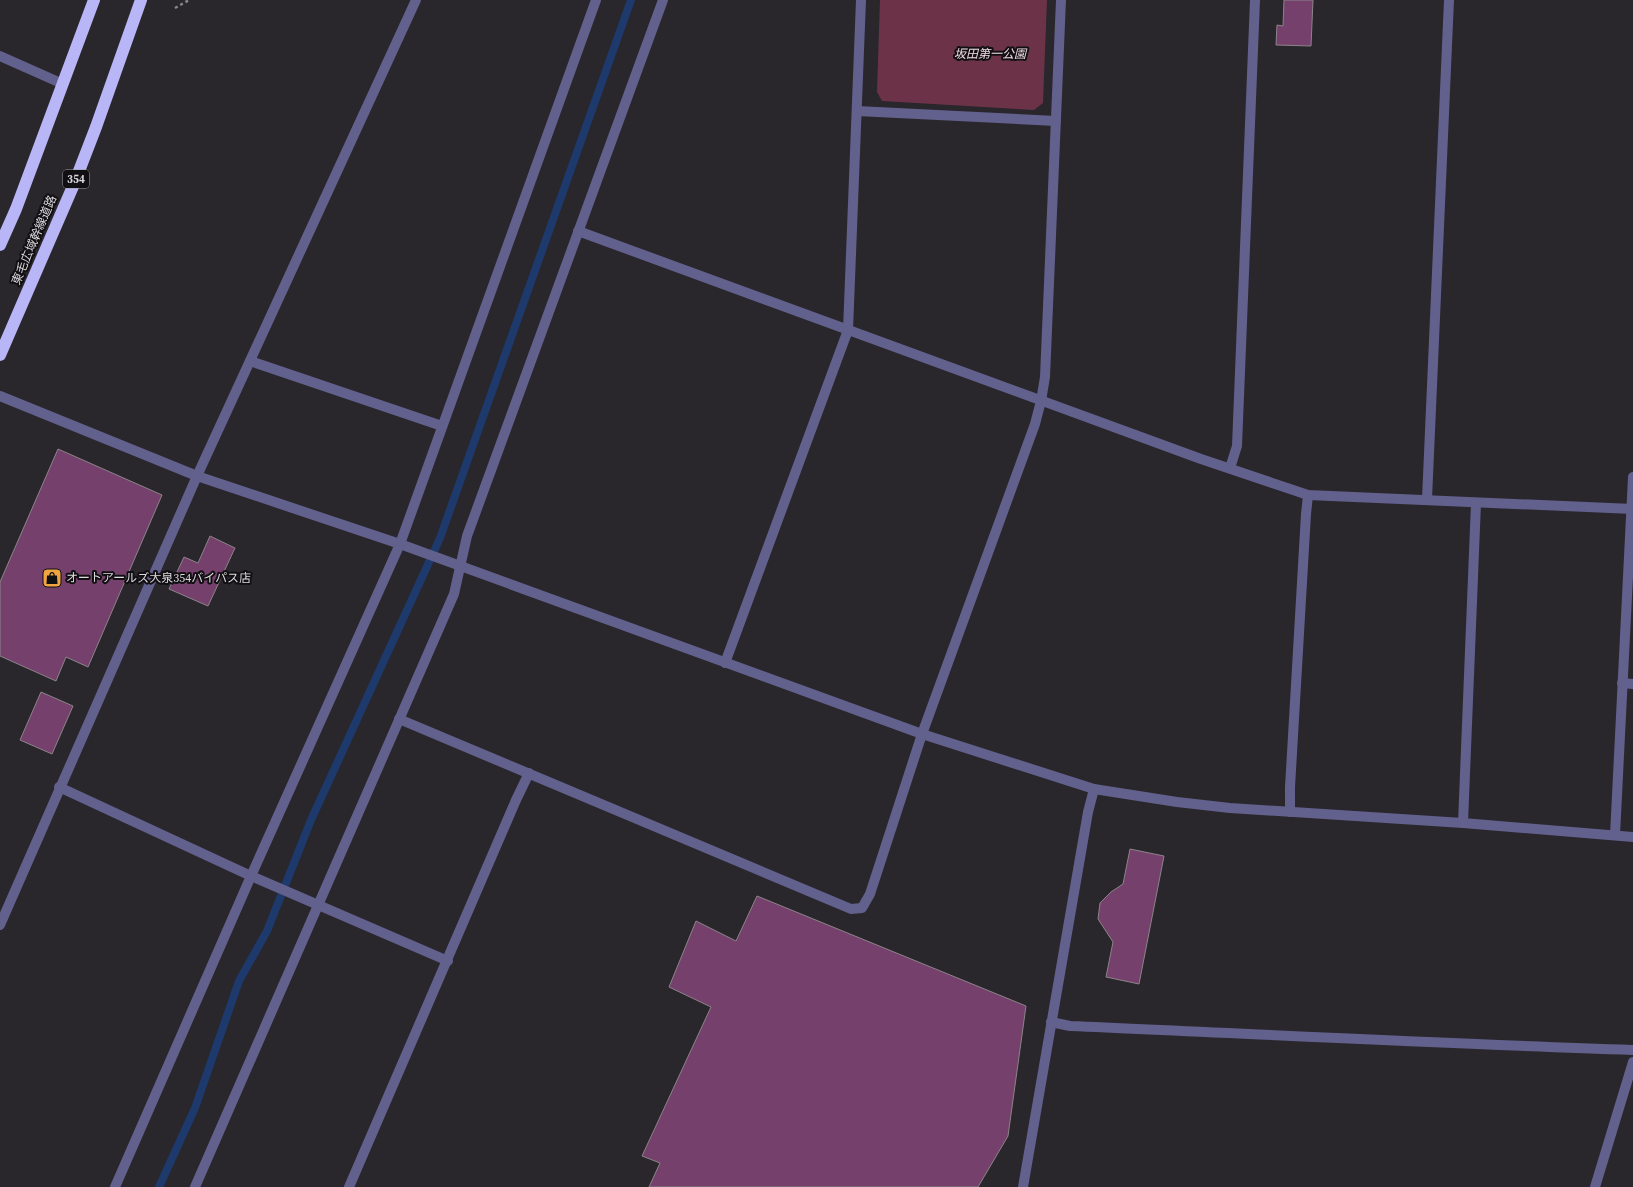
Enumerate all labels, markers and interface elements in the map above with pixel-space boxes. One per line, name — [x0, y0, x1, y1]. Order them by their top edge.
park label: 坂田第一公園 — [954, 46, 1028, 62]
road number: 354 — [63, 170, 89, 188]
street label: 東毛広域幹線道路 — [8, 193, 60, 287]
shop icon: オートアールズ大泉354バイパス店 — [41, 567, 63, 589]
place label: オートアールズ大泉354バイパス店 — [66, 570, 251, 586]

